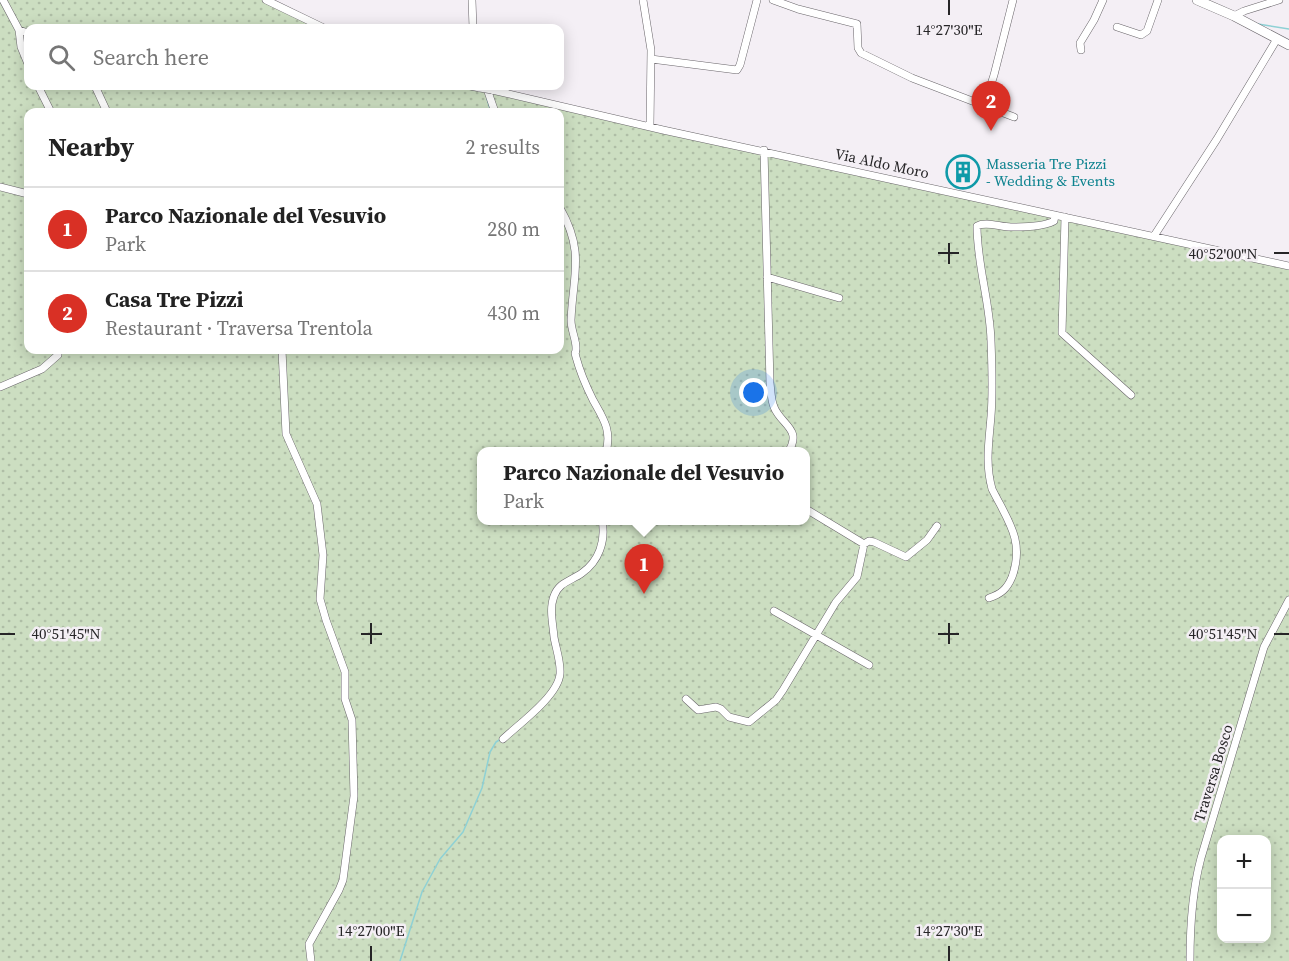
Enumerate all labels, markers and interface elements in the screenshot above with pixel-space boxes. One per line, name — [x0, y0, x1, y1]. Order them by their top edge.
text: 14°27'30"E — [915, 19, 983, 40]
search box — [24, 24, 564, 90]
icon: search — [45, 41, 78, 74]
text: Search here — [93, 42, 209, 72]
pin: 2 — [972, 82, 1010, 131]
text: Nearby — [48, 129, 134, 165]
text: 2 results — [465, 133, 540, 161]
street label: Via Aldo Moro — [833, 143, 931, 183]
place label: Masseria Tre Pizzi - Wedding & Events — [986, 153, 1115, 191]
building icon: Masseria Tre Pizzi - Wedding & Events — [945, 154, 981, 190]
text: Parco Nazionale del Vesuvio — [105, 200, 386, 230]
text: 1 — [62, 215, 73, 243]
text: 280 m — [487, 215, 540, 243]
text: Park — [105, 230, 146, 258]
text: 40°52'00"N — [1188, 243, 1258, 264]
text: Casa Tre Pizzi — [105, 284, 244, 314]
text: 2 — [62, 299, 73, 327]
text: 430 m — [487, 299, 540, 327]
text: Restaurant · Traversa Trentola — [105, 314, 373, 342]
your location — [739, 378, 768, 407]
popup — [477, 447, 810, 525]
text: Parco Nazionale del Vesuvio — [503, 457, 784, 487]
text: Park — [503, 487, 544, 515]
pin: 1 — [624, 544, 664, 594]
text: 40°51'45"N — [31, 623, 101, 644]
text: 40°51'45"N — [1188, 623, 1258, 644]
street label: Traversa Bosco — [1188, 722, 1238, 824]
map controls — [1217, 835, 1271, 943]
button: + — [1217, 835, 1271, 889]
button: − — [1217, 889, 1271, 943]
text: 14°27'00"E — [337, 920, 405, 941]
text: 14°27'30"E — [915, 920, 983, 941]

